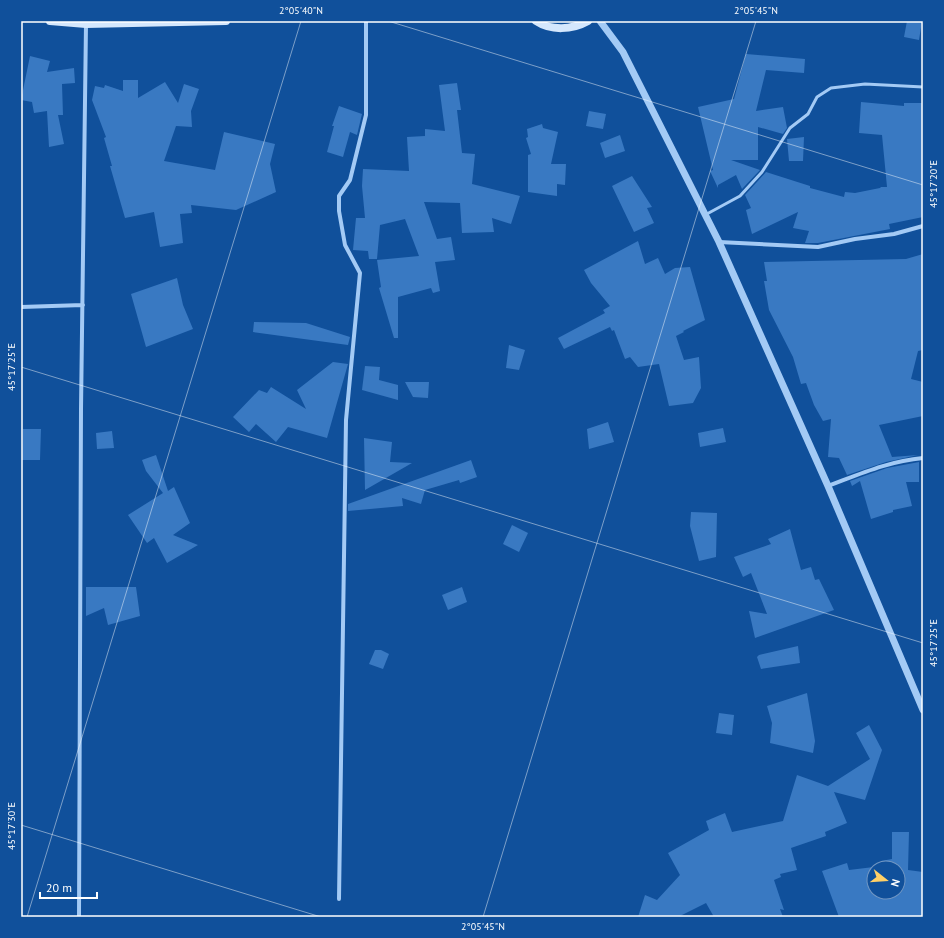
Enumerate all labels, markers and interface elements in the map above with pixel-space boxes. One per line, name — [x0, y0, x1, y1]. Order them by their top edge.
text: 2°05'40"N — [279, 4, 323, 17]
text: 2°05'45"N — [734, 4, 778, 17]
text: 45°17'20"E — [927, 160, 940, 208]
text: 45°17'25"E — [5, 343, 18, 391]
text: 45°17'25"E — [927, 619, 940, 667]
text: 45°17'30"E — [5, 802, 18, 850]
north arrow — [866, 860, 906, 900]
scale bar — [40, 874, 97, 900]
text: N — [888, 877, 903, 888]
text: 20 m — [46, 880, 72, 895]
text: 2°05'45"N — [461, 920, 505, 933]

